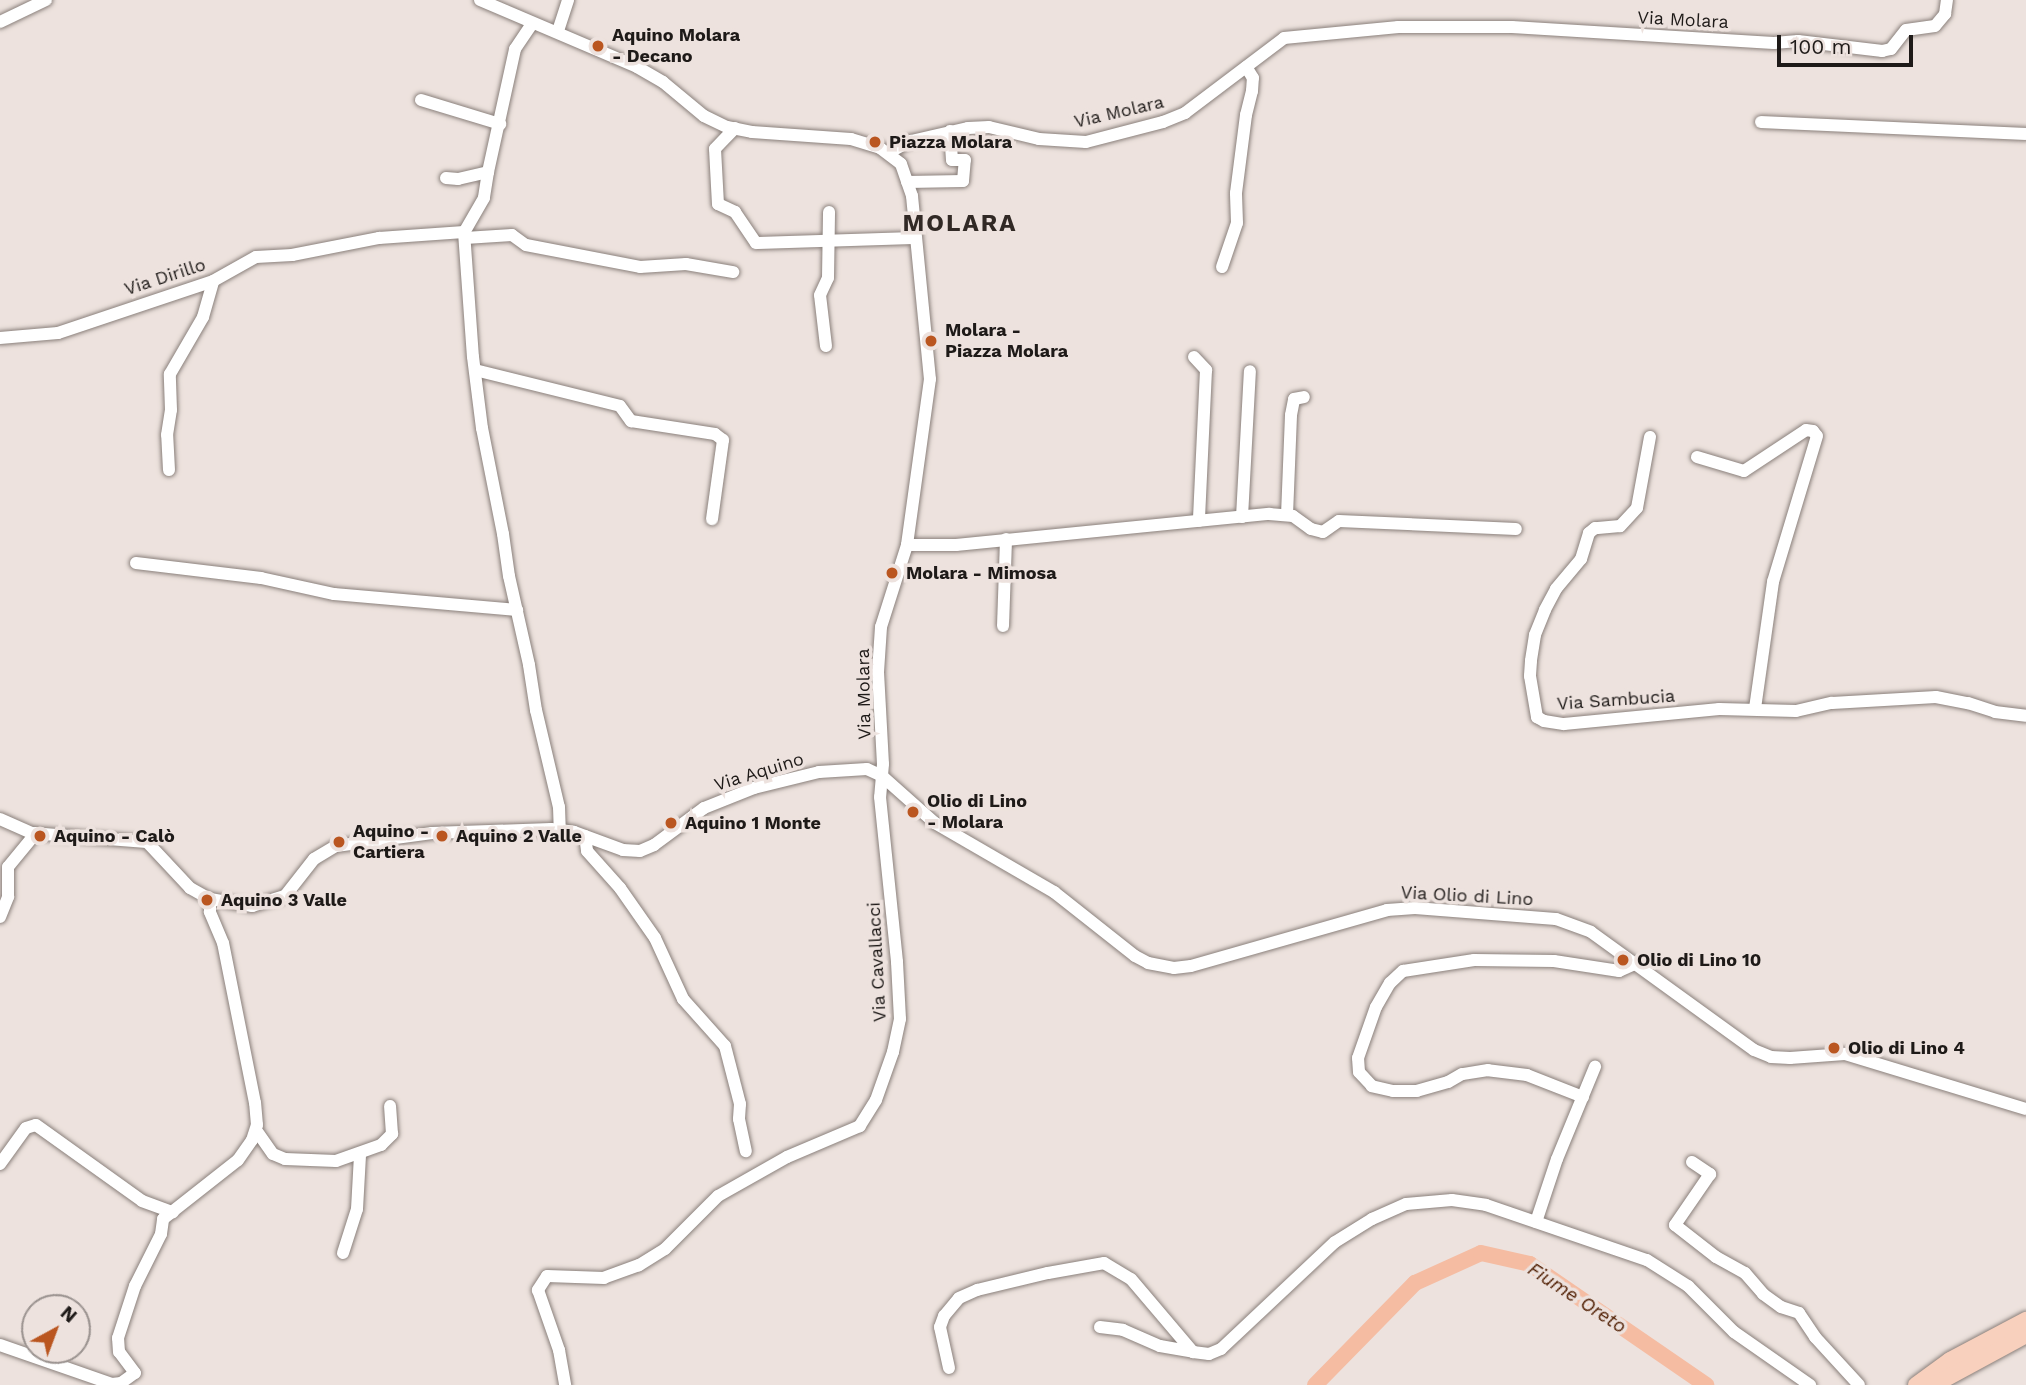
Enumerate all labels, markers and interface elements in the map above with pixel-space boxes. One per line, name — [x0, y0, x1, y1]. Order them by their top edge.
street label: Via Molara — [1637, 7, 1729, 33]
scale bar — [1781, 21, 1918, 65]
place label: Aquino Molara - Decano — [612, 25, 740, 68]
text: 100 m — [1790, 34, 1852, 59]
marker: Aquino Molara - Decano — [590, 38, 606, 54]
street label: Via Molara — [1072, 91, 1166, 133]
place label: Piazza Molara — [889, 131, 1012, 153]
marker: Piazza Molara — [867, 134, 883, 150]
district label: MOLARA — [903, 210, 1017, 238]
street label: Via Dirillo — [122, 254, 208, 300]
place label: Molara - Piazza Molara — [945, 320, 1068, 362]
marker: Molara - Piazza Molara — [923, 333, 939, 349]
place label: Molara - Mimosa — [906, 562, 1057, 584]
marker: Molara - Mimosa — [884, 565, 900, 581]
street label: Via Molara — [852, 648, 876, 740]
street label: Via Sambucia — [1556, 685, 1676, 715]
street label: Via Aquino — [711, 748, 807, 796]
place label: Olio di Lino - Molara — [927, 791, 1027, 834]
marker: Olio di Lino - Molara — [905, 804, 921, 820]
place label: Aquino 1 Monte — [685, 812, 821, 834]
marker: Aquino 1 Monte — [663, 815, 679, 831]
place label: Aquino - Cartiera — [353, 821, 429, 864]
place label: Aquino - Calò — [54, 825, 175, 847]
place label: Aquino 2 Valle — [456, 825, 582, 847]
marker: Aquino - Calò — [32, 828, 48, 844]
marker: Aquino 2 Valle — [434, 828, 450, 844]
marker: Aquino - Cartiera — [331, 834, 347, 850]
street label: Via Olio di Lino — [1400, 882, 1534, 910]
place label: Aquino 3 Valle — [221, 889, 347, 911]
marker: Aquino 3 Valle — [199, 892, 215, 908]
street label: Via Cavallacci — [863, 901, 891, 1023]
place label: Olio di Lino 10 — [1637, 949, 1762, 971]
marker: Olio di Lino 10 — [1615, 952, 1631, 968]
place label: Olio di Lino 4 — [1848, 1037, 1965, 1059]
marker: Olio di Lino 4 — [1826, 1040, 1842, 1056]
water label: Fiume Oreto — [1524, 1258, 1630, 1338]
north arrow — [21, 1294, 91, 1364]
text: N — [56, 1301, 82, 1328]

